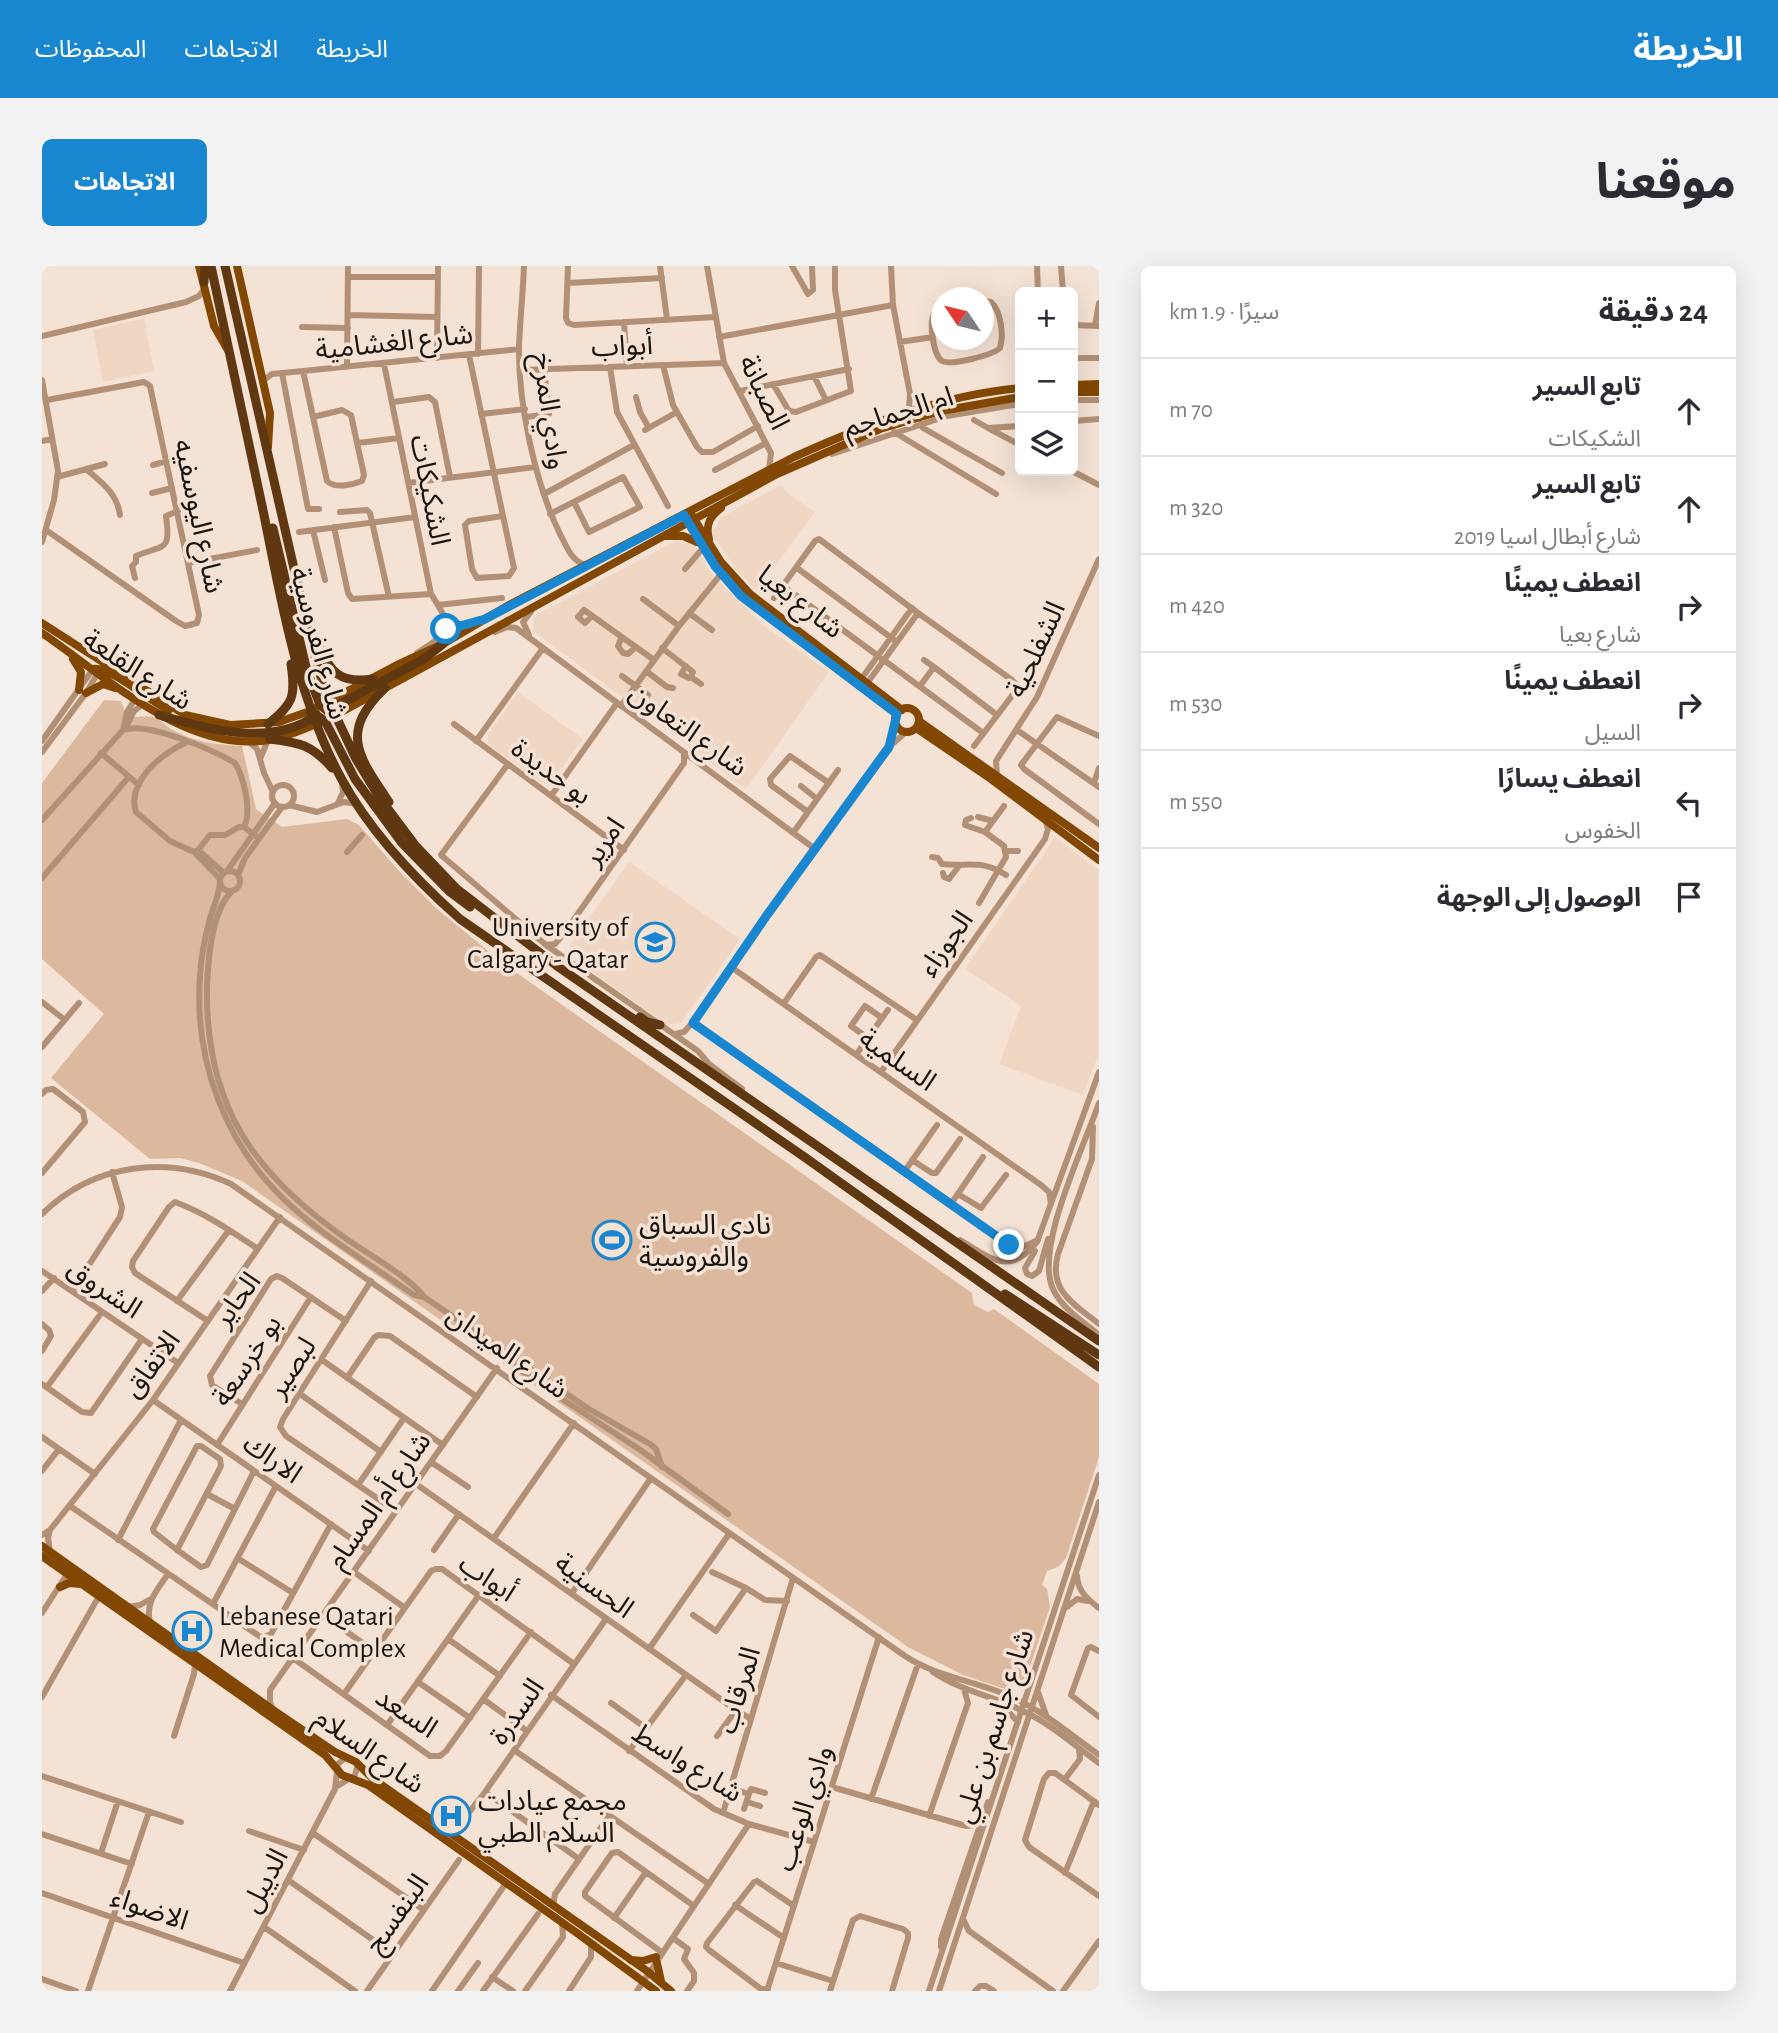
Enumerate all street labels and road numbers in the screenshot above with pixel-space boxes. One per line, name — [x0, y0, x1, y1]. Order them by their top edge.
street label: شارع الغشامية — [314, 321, 475, 370]
street label: أبواب — [591, 326, 653, 363]
street label: وادي المرخ — [522, 351, 571, 472]
street label: الصبانة — [733, 351, 793, 435]
street label: ام الجماجم — [840, 383, 959, 449]
street label: الشكيكات — [405, 432, 454, 548]
street label: شارع اليوسفيه — [163, 437, 228, 597]
street label: شارع بعيا — [749, 561, 848, 648]
street label: شارع الفروسية — [279, 564, 352, 724]
street label: الشفلحية — [1003, 598, 1071, 702]
street label: شارع القلعة — [75, 625, 196, 720]
street label: شارع التعاون — [621, 679, 752, 787]
street label: بو حديدة — [505, 734, 596, 812]
street label: امرير — [578, 813, 632, 872]
street label: الجوزاء — [914, 906, 980, 983]
street label: السلمية — [853, 1024, 940, 1097]
street label: الشروق — [61, 1255, 146, 1325]
street label: الحاير — [208, 1268, 267, 1334]
street label: شارع الميدان — [438, 1301, 572, 1409]
street label: بو خرسعة — [208, 1311, 288, 1412]
street label: الاتفاق — [119, 1327, 186, 1404]
street label: لبصير — [263, 1333, 323, 1404]
street label: شارع أم المسام — [318, 1425, 441, 1577]
street label: الاراك — [237, 1430, 306, 1490]
street label: أبواب — [453, 1545, 523, 1608]
street label: الحسنية — [549, 1549, 638, 1624]
street label: شارع جاسم بن علي — [950, 1626, 1045, 1829]
street label: المرقاب — [714, 1644, 767, 1737]
street label: السدرة — [485, 1674, 551, 1751]
street label: السعد — [370, 1683, 442, 1744]
street label: شارع السلام — [306, 1704, 429, 1804]
street label: شارع واسط — [624, 1719, 747, 1813]
street label: وادي الوعب — [771, 1742, 844, 1877]
street label: الديبل — [238, 1845, 295, 1918]
street label: البنفسج — [361, 1870, 439, 1961]
street label: الاضواء — [107, 1884, 192, 1937]

